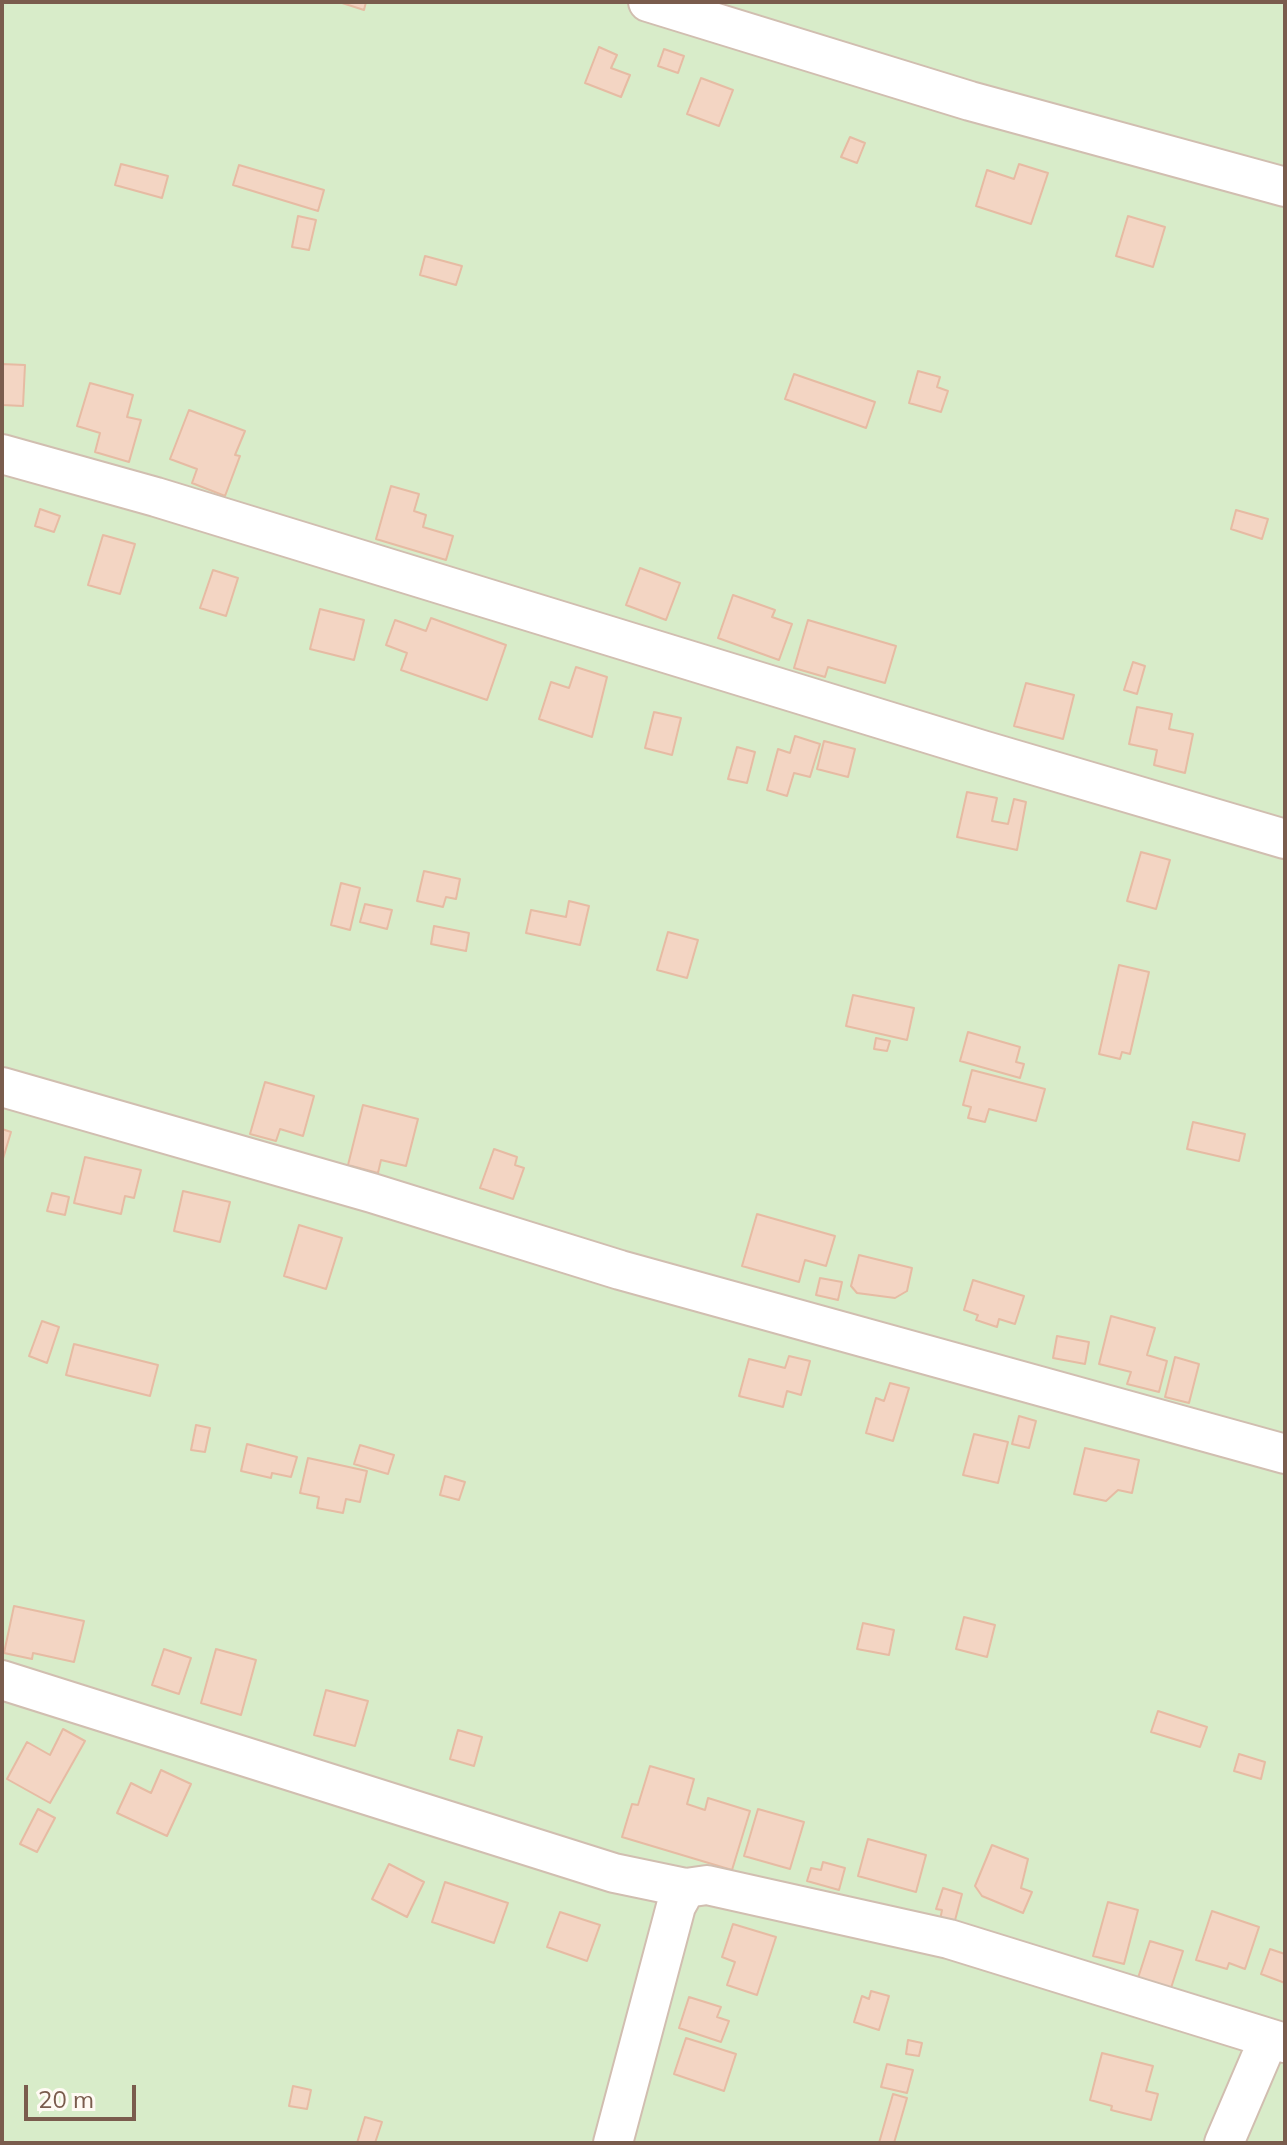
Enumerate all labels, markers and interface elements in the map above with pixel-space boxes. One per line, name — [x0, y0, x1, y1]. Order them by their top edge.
scale bar — [28, 2069, 140, 2119]
text: 20 m — [38, 2084, 94, 2114]

